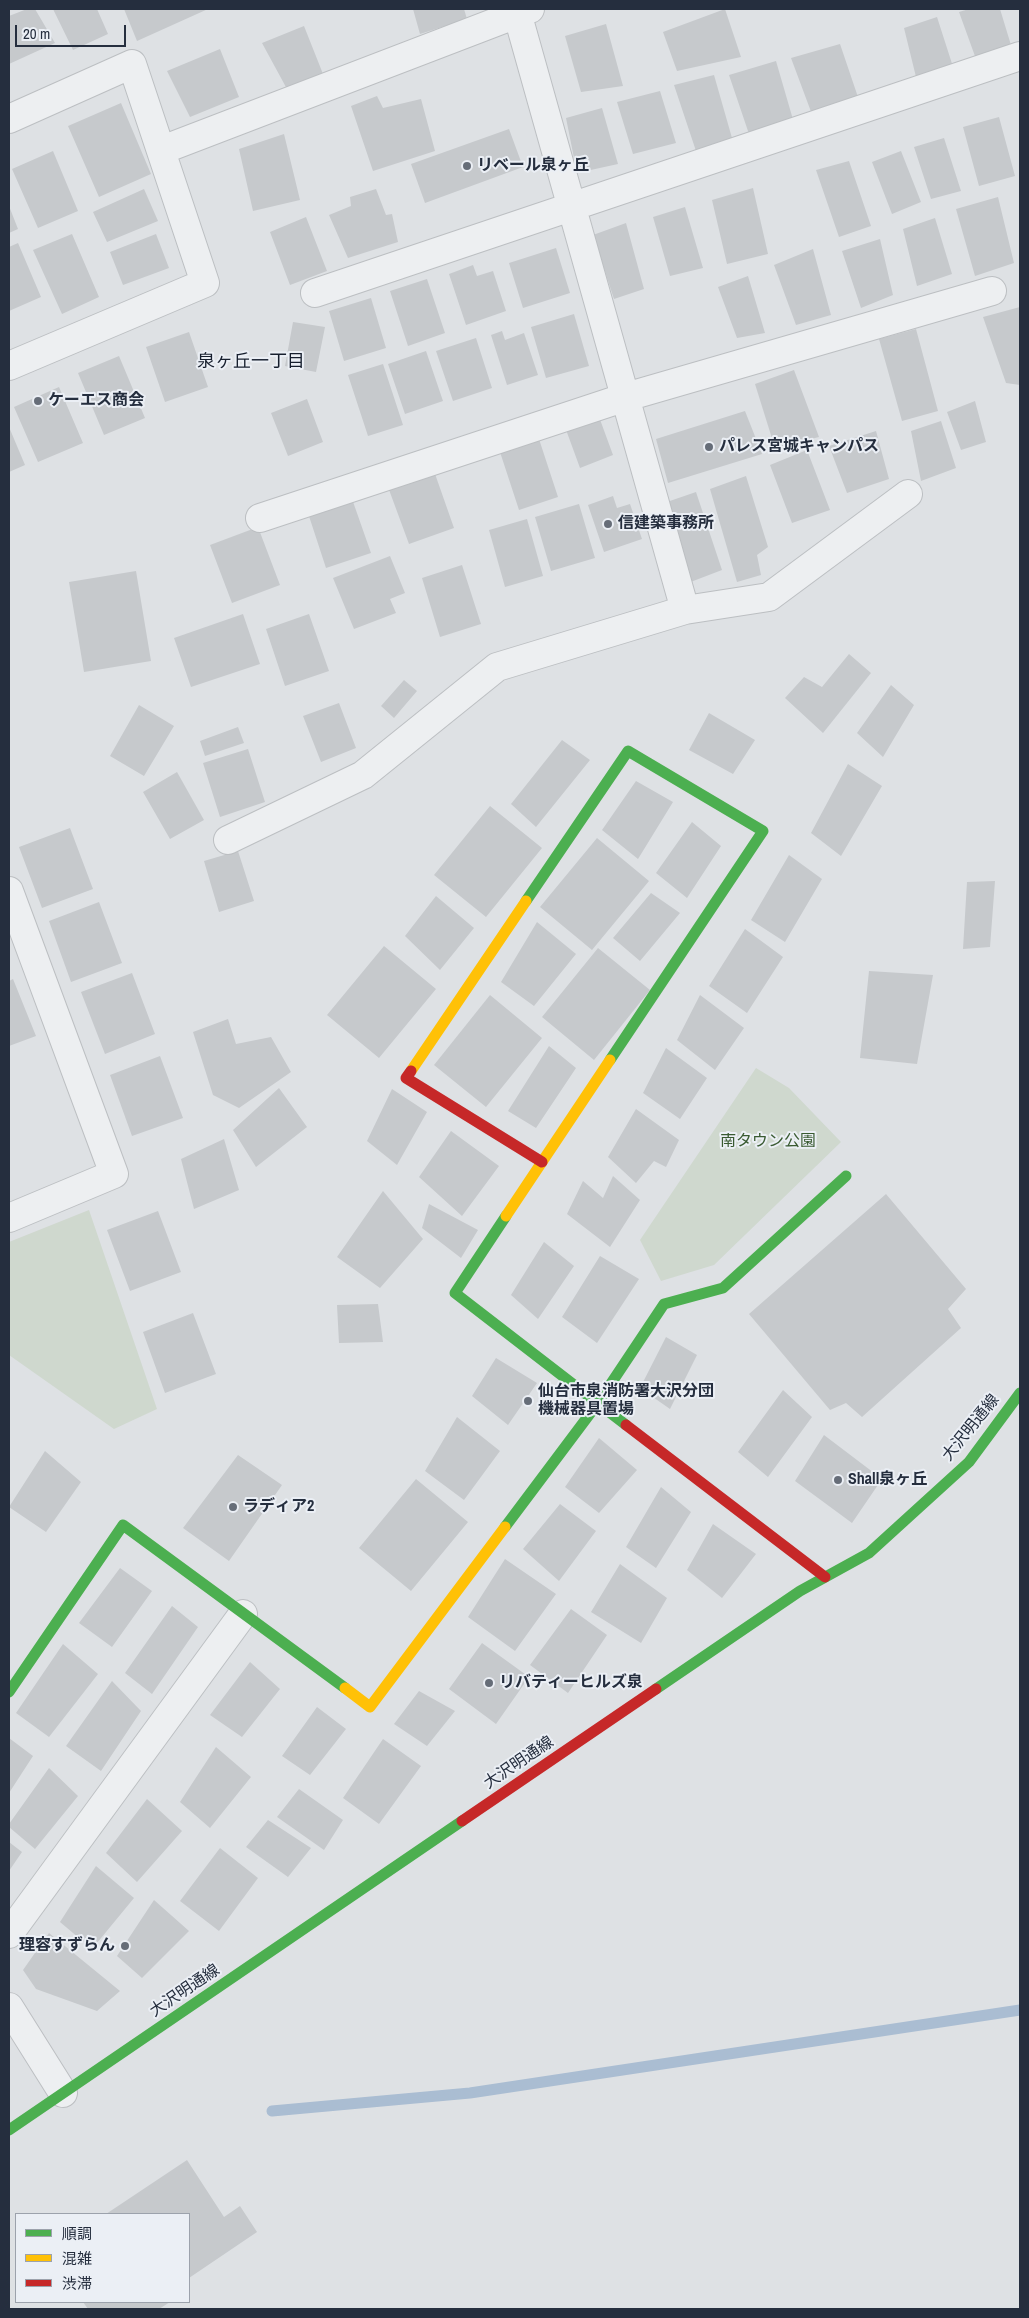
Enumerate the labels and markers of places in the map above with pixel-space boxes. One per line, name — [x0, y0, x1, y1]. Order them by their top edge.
place label: リベール泉ヶ丘 — [477, 156, 589, 176]
marker: リベール泉ヶ丘 — [461, 160, 473, 172]
place label: ケーエス商会 — [48, 391, 144, 411]
marker: ケーエス商会 — [32, 395, 44, 407]
place label: パレス宮城キャンパス — [719, 437, 879, 457]
marker: パレス宮城キャンパス — [703, 441, 715, 453]
place label: 信建築事務所 — [618, 514, 714, 534]
marker: 信建築事務所 — [602, 518, 614, 530]
place label: 仙台市泉消防署大沢分団 機械器具置場 — [538, 1382, 714, 1420]
marker: 仙台市泉消防署大沢分団 機械器具置場 — [522, 1395, 534, 1407]
place label: Shall泉ヶ丘 — [848, 1470, 927, 1490]
marker: Shall泉ヶ丘 — [832, 1474, 844, 1486]
place label: ラディア2 — [243, 1497, 314, 1517]
marker: ラディア2 — [227, 1501, 239, 1513]
place label: リバティーヒルズ泉 — [499, 1673, 643, 1693]
marker: リバティーヒルズ泉 — [483, 1677, 495, 1689]
place label: 理容すずらん — [19, 1936, 115, 1956]
marker: 理容すずらん — [119, 1940, 131, 1952]

